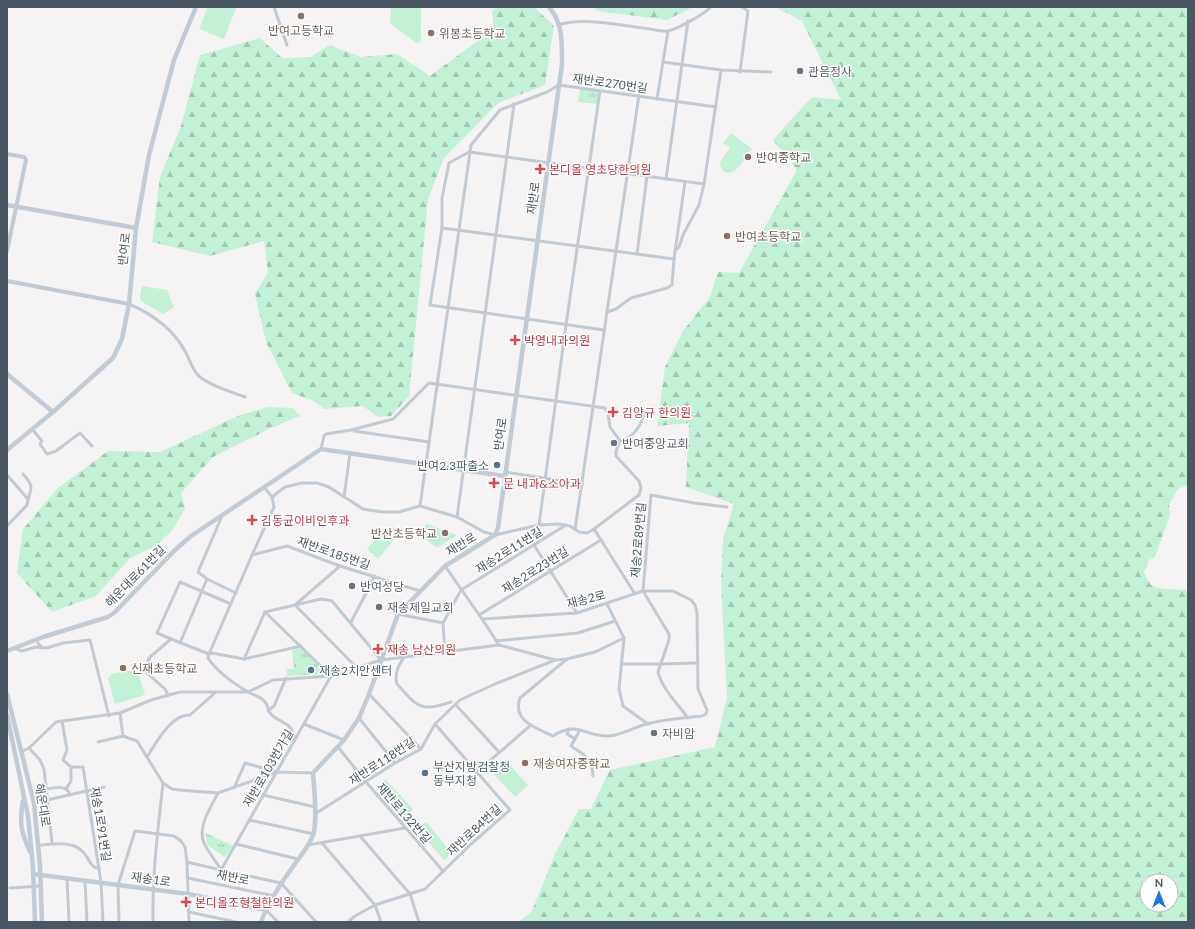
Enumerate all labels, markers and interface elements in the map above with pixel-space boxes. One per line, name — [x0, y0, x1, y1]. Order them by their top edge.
marker: 반여고등학교 — [296, 11, 306, 21]
place label: 반여고등학교 — [268, 23, 334, 38]
place label: 위봉초등학교 — [439, 26, 505, 41]
marker: 위봉초등학교 — [426, 28, 436, 38]
place label: 관음정사 — [808, 64, 852, 79]
marker: 관음정사 — [795, 66, 805, 76]
street label: 재반로270번길 — [571, 70, 649, 96]
place label: 반여중학교 — [756, 150, 811, 165]
marker: 반여중학교 — [743, 152, 753, 162]
place label: 본디올 영초당한의원 — [549, 162, 651, 177]
marker: 본디올 영초당한의원 — [534, 163, 546, 175]
street label: 재반로 — [523, 181, 543, 215]
place label: 반여초등학교 — [735, 229, 801, 244]
marker: 반여초등학교 — [722, 231, 732, 241]
street label: 반여로 — [115, 232, 133, 266]
place label: 박영내과의원 — [524, 333, 590, 348]
marker: 박영내과의원 — [509, 334, 521, 346]
place label: 김양규 한의원 — [622, 405, 691, 420]
marker: 김양규 한의원 — [607, 406, 619, 418]
street label: 반여로 — [490, 417, 510, 451]
place label: 반여중앙교회 — [622, 436, 688, 451]
marker: 반여중앙교회 — [609, 438, 619, 448]
place label: 반여2.3파출소 — [417, 458, 489, 473]
marker: 반여2.3파출소 — [492, 460, 502, 470]
place label: 문 내과&소아과 — [503, 476, 581, 491]
marker: 문 내과&소아과 — [488, 477, 500, 489]
street label: 재송2로89번길 — [627, 501, 649, 579]
place label: 김동균이비인후과 — [261, 513, 349, 528]
marker: 김동균이비인후과 — [246, 514, 258, 526]
street label: 재송2로11번길 — [473, 523, 545, 577]
place label: 반산초등학교 — [371, 526, 437, 541]
marker: 반산초등학교 — [440, 528, 450, 538]
street label: 재반로 — [443, 529, 479, 559]
street label: 재반로185번길 — [296, 534, 372, 572]
street label: 해운대로61번길 — [102, 542, 168, 610]
street label: 재송2로23번길 — [499, 543, 571, 597]
place label: 반여성당 — [360, 579, 404, 594]
marker: 반여성당 — [347, 581, 357, 591]
street label: 재송2로 — [565, 587, 607, 611]
place label: 재송제일교회 — [387, 600, 453, 615]
marker: 재송제일교회 — [374, 602, 384, 612]
place label: 재송 남산의원 — [387, 642, 456, 657]
marker: 재송 남산의원 — [372, 643, 384, 655]
place label: 신재초등학교 — [131, 661, 197, 676]
marker: 신재초등학교 — [118, 663, 128, 673]
place label: 재송2치안센터 — [319, 663, 392, 678]
marker: 재송2치안센터 — [306, 665, 316, 675]
place label: 자비암 — [662, 726, 695, 741]
street label: 재반로103번가길 — [240, 727, 296, 809]
marker: 자비암 — [649, 728, 659, 738]
street label: 재반로118번길 — [346, 734, 418, 788]
place label: 재송여자중학교 — [533, 756, 610, 771]
marker: 재송여자중학교 — [520, 758, 530, 768]
place label: 부산지방검찰청 동부지청 — [433, 759, 510, 788]
marker: 부산지방검찰청 동부지청 — [420, 768, 430, 778]
street label: 재반로132번길 — [373, 779, 435, 847]
street label: 해운대로 — [32, 782, 54, 828]
street label: 재송1로91번길 — [88, 785, 114, 863]
street label: 재반로84번길 — [444, 801, 504, 859]
street label: 재반로 — [215, 866, 251, 888]
street label: 재송1로 — [130, 869, 172, 889]
north arrow — [1139, 873, 1179, 913]
text: N — [1155, 876, 1163, 889]
place label: 본디올조형철한의원 — [195, 895, 294, 910]
marker: 본디올조형철한의원 — [180, 896, 192, 908]

